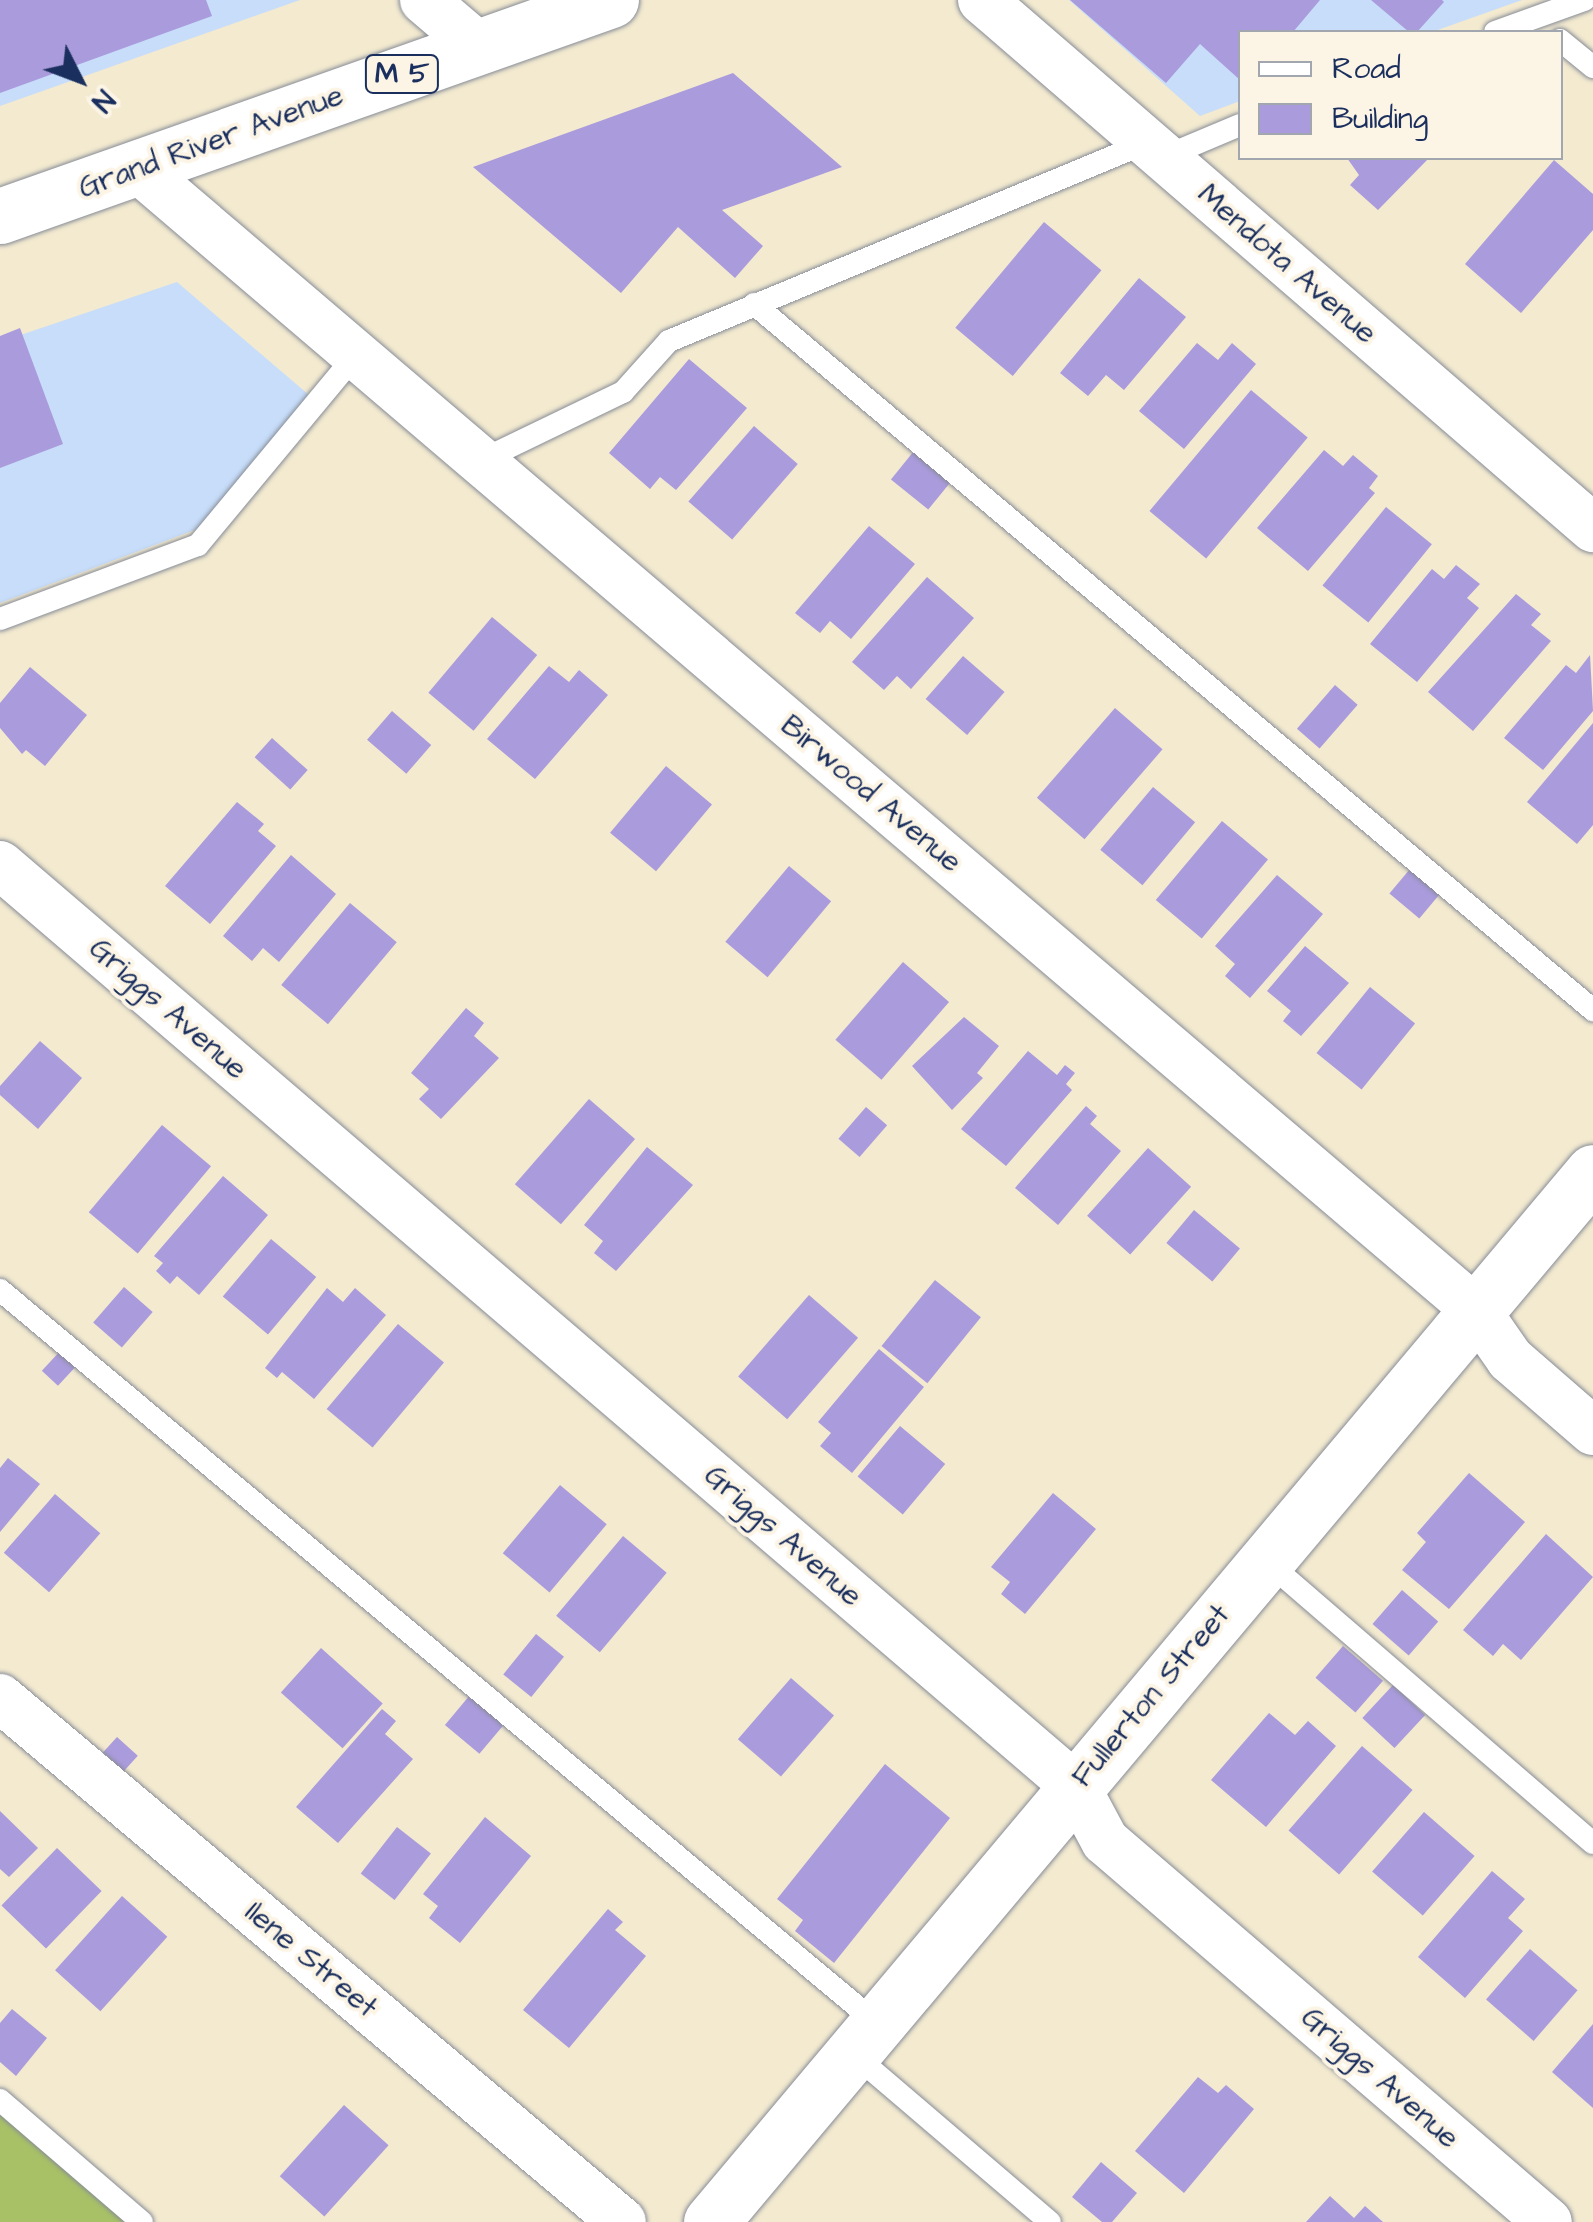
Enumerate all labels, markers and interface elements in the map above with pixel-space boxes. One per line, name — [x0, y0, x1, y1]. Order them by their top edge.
north arrow — [30, 30, 130, 130]
legend — [1238, 30, 1563, 160]
text: Road — [1332, 48, 1401, 90]
road number: M 5 — [364, 51, 440, 97]
street label: Grand River Avenue — [74, 77, 348, 207]
text: N — [82, 81, 123, 120]
text: Building — [1332, 98, 1428, 140]
street label: Mendota Avenue — [1190, 177, 1384, 351]
street label: Birwood Avenue — [773, 708, 969, 880]
street label: Griggs Avenue — [82, 931, 254, 1087]
street label: Griggs Avenue — [697, 1458, 869, 1614]
street label: Fullerton Street — [1064, 1598, 1238, 1794]
street label: Ilene Street — [238, 1894, 384, 2026]
street label: Griggs Avenue — [1294, 2000, 1466, 2156]

